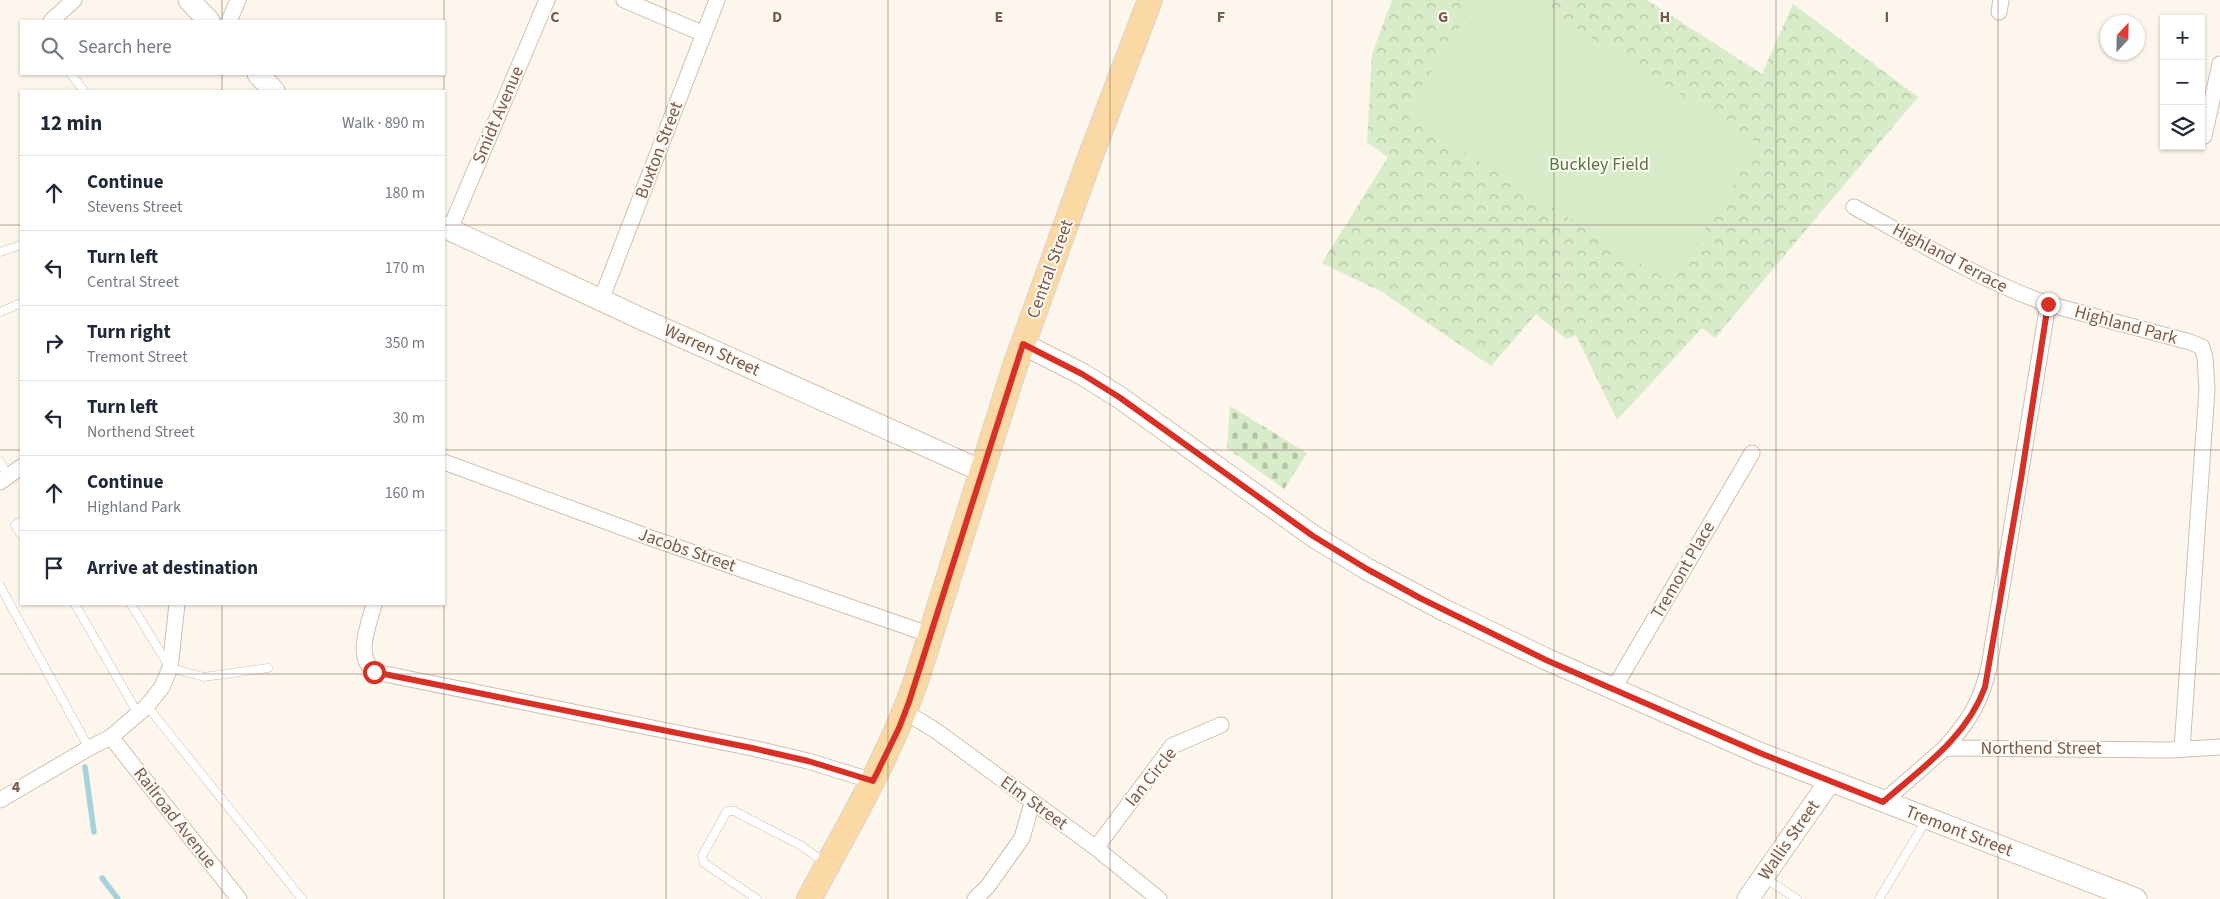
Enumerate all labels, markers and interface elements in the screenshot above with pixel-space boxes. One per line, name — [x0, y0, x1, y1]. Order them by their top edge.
text: C — [550, 6, 560, 28]
text: D — [772, 6, 782, 28]
text: E — [995, 6, 1003, 28]
text: F — [1217, 6, 1225, 28]
text: G — [1438, 6, 1448, 28]
text: H — [1660, 6, 1670, 28]
text: I — [1885, 6, 1889, 28]
north arrow — [2100, 15, 2145, 60]
map controls — [2160, 15, 2205, 150]
button: + — [2160, 15, 2205, 60]
search box — [20, 20, 445, 75]
icon: search — [38, 34, 66, 62]
text: Search here — [78, 34, 172, 61]
button: − — [2160, 60, 2205, 105]
street label: Smidt Avenue — [466, 62, 530, 168]
street label: Buxton Street — [629, 98, 689, 202]
button: layers — [2160, 105, 2205, 150]
text: 12 min — [40, 108, 102, 138]
text: Walk · 890 m — [342, 112, 425, 134]
park label: Buckley Field — [1549, 152, 1649, 177]
text: Continue — [87, 169, 164, 196]
icon: ahead — [40, 179, 68, 207]
text: 180 m — [385, 182, 425, 204]
text: Stevens Street — [87, 196, 182, 218]
street label: Central Street — [1021, 216, 1079, 322]
street label: Highland Terrace — [1888, 217, 2012, 299]
text: Turn left — [87, 244, 158, 271]
icon: left — [40, 254, 68, 282]
text: 170 m — [385, 257, 425, 279]
text: Central Street — [87, 271, 179, 293]
route end — [2037, 293, 2060, 316]
street label: Highland Park — [2072, 299, 2180, 351]
street label: Warren Street — [660, 318, 764, 382]
text: Turn right — [87, 319, 171, 346]
icon: right — [40, 329, 68, 357]
text: 350 m — [385, 332, 425, 354]
text: Tremont Street — [87, 346, 188, 368]
text: Turn left — [87, 394, 158, 421]
icon: left — [40, 404, 68, 432]
text: 30 m — [393, 407, 425, 429]
text: Northend Street — [87, 421, 195, 443]
text: Continue — [87, 469, 164, 496]
icon: ahead — [40, 479, 68, 507]
text: 160 m — [385, 482, 425, 504]
text: Highland Park — [87, 496, 181, 518]
street label: Tremont Place — [1645, 517, 1721, 623]
street label: Jacobs Street — [635, 522, 739, 578]
icon: arrive — [40, 554, 68, 582]
text: Arrive at destination — [87, 555, 258, 582]
route start — [363, 661, 386, 684]
street label: Northend Street — [1981, 736, 2101, 761]
street label: Ian Circle — [1119, 742, 1183, 812]
street label: Railroad Avenue — [128, 762, 222, 874]
street label: Elm Street — [995, 770, 1073, 836]
text: 4 — [12, 776, 21, 798]
street label: Wallis Street — [1752, 795, 1826, 885]
street label: Tremont Street — [1902, 799, 2016, 863]

